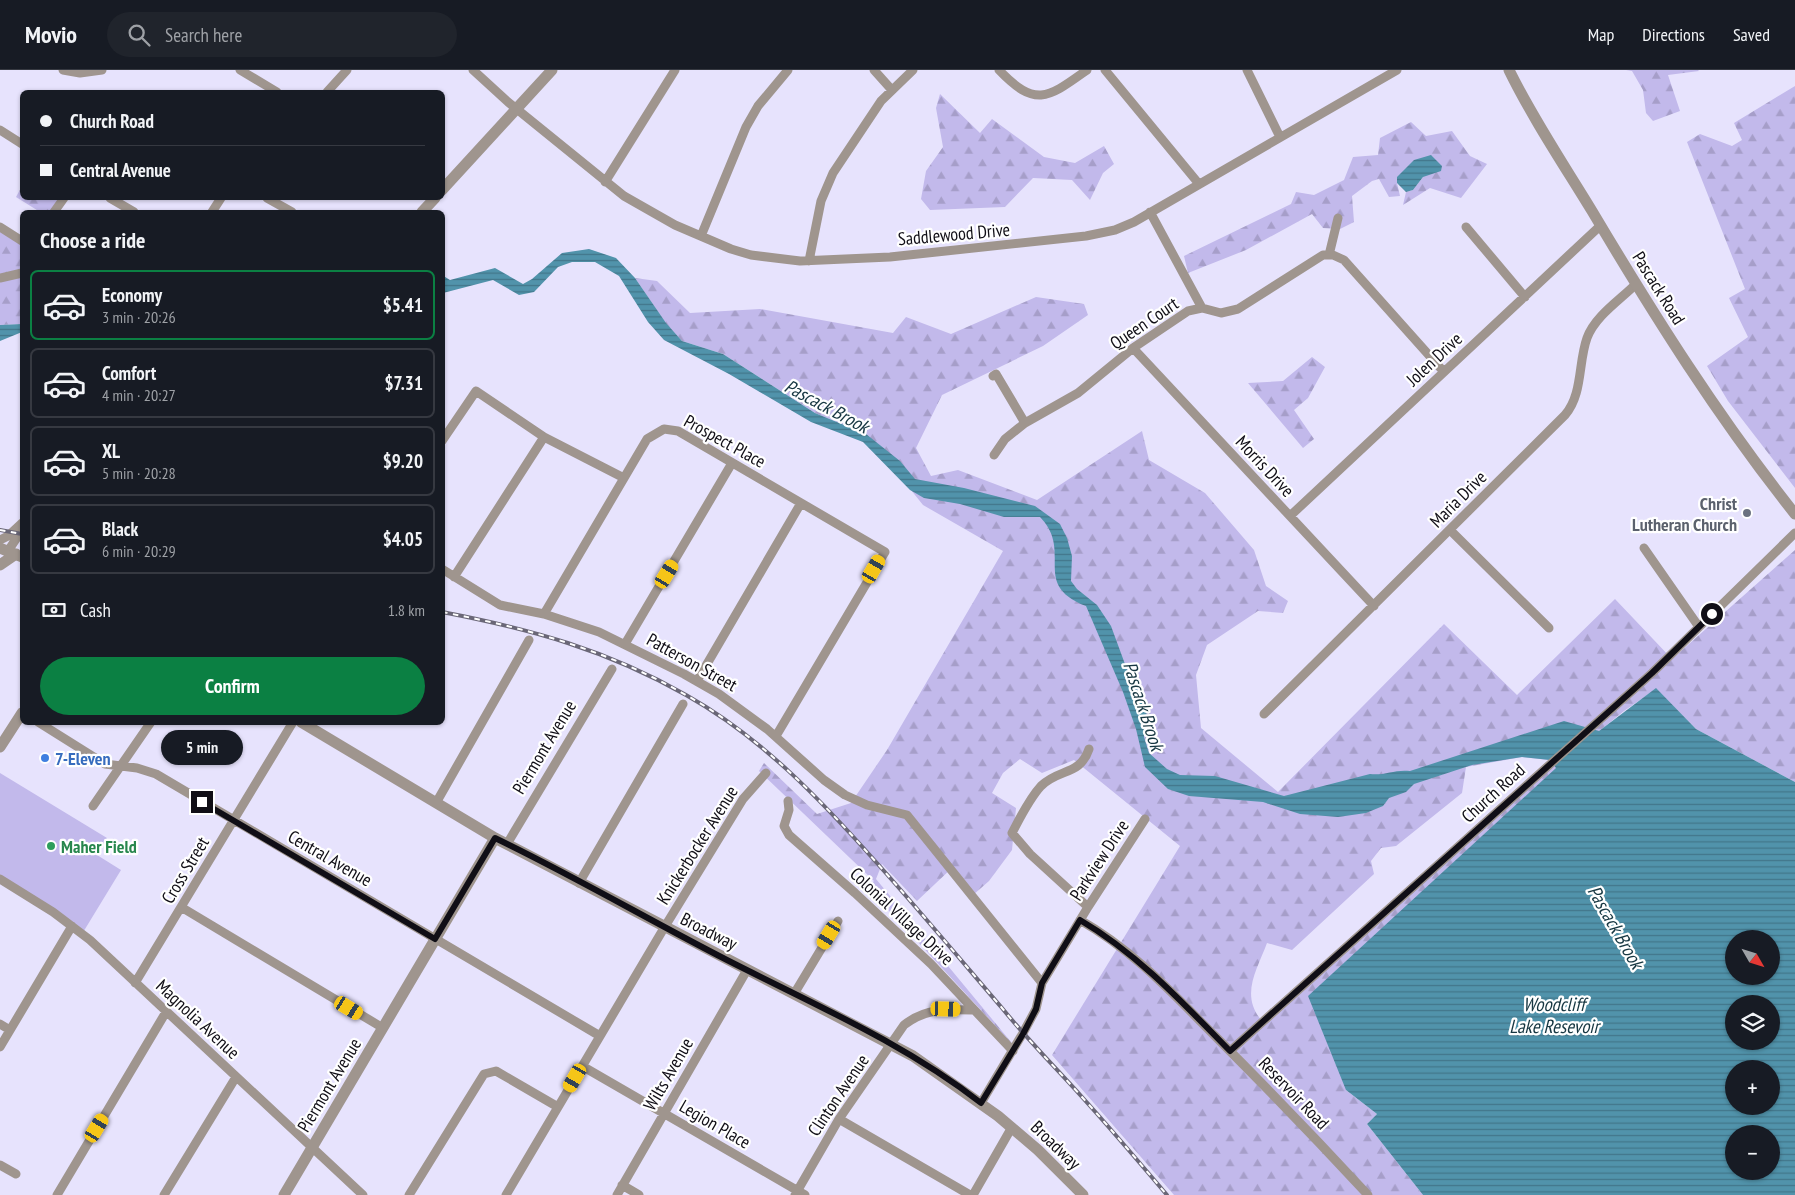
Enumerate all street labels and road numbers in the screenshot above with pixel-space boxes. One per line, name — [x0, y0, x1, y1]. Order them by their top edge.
street label: Saddlewood Drive — [897, 218, 1011, 250]
street label: Pascack Road — [1628, 247, 1690, 329]
street label: Queen Court — [1105, 292, 1183, 354]
street label: Jolen Drive — [1400, 327, 1467, 391]
street label: Prospect Place — [680, 409, 770, 473]
street label: Morris Drive — [1231, 431, 1299, 501]
street label: Maria Drive — [1425, 466, 1491, 532]
street label: Patterson Street — [643, 628, 741, 696]
street label: Piermont Avenue — [507, 696, 581, 798]
street label: Church Road — [1456, 758, 1530, 828]
street label: Knickerbocker Avenue — [651, 781, 743, 909]
street label: Parkview Drive — [1064, 815, 1134, 905]
street label: Central Avenue — [284, 825, 376, 891]
street label: Cross Street — [156, 832, 214, 908]
street label: Colonial Village Drive — [845, 862, 959, 970]
street label: Broadway — [677, 907, 741, 955]
street label: Magnolia Avenue — [151, 974, 245, 1064]
street label: Piermont Avenue — [292, 1034, 366, 1136]
street label: Wilts Avenue — [638, 1034, 698, 1114]
street label: Clinton Avenue — [802, 1050, 874, 1140]
street label: Reservoir Road — [1254, 1052, 1334, 1134]
street label: Legion Place — [675, 1094, 755, 1154]
street label: Broadway — [1026, 1116, 1086, 1175]

